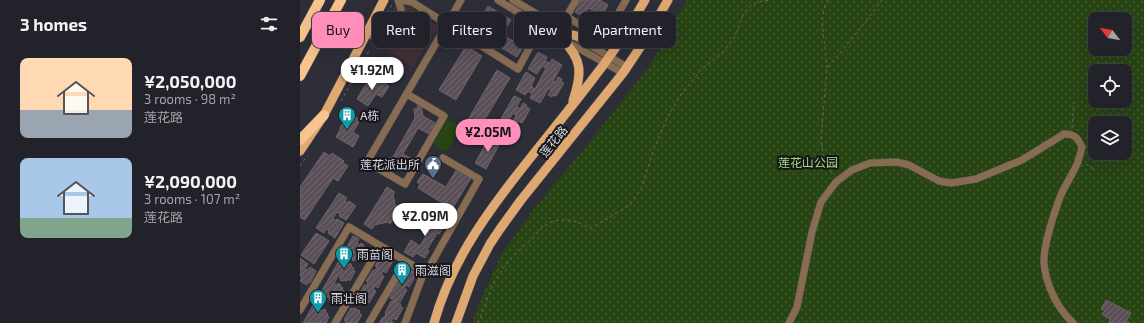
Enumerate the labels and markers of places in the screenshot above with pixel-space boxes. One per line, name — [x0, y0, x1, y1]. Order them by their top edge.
pin: ¥1.92M — [339, 57, 405, 91]
building icon: A栋 — [337, 105, 357, 130]
place label: A栋 — [360, 108, 379, 122]
pin: ¥2.05M — [455, 119, 521, 153]
public building icon: 莲花派出所 — [423, 154, 443, 179]
place label: 莲花派出所 — [360, 157, 420, 171]
pin: ¥2.09M — [392, 203, 458, 237]
building icon: 雨苗阁 — [334, 244, 354, 269]
place label: 雨苗阁 — [357, 247, 393, 261]
building icon: 雨滋阁 — [392, 260, 412, 285]
place label: 雨滋阁 — [415, 263, 451, 277]
building icon: 雨壮阁 — [308, 288, 328, 313]
place label: 雨壮阁 — [331, 291, 367, 305]

